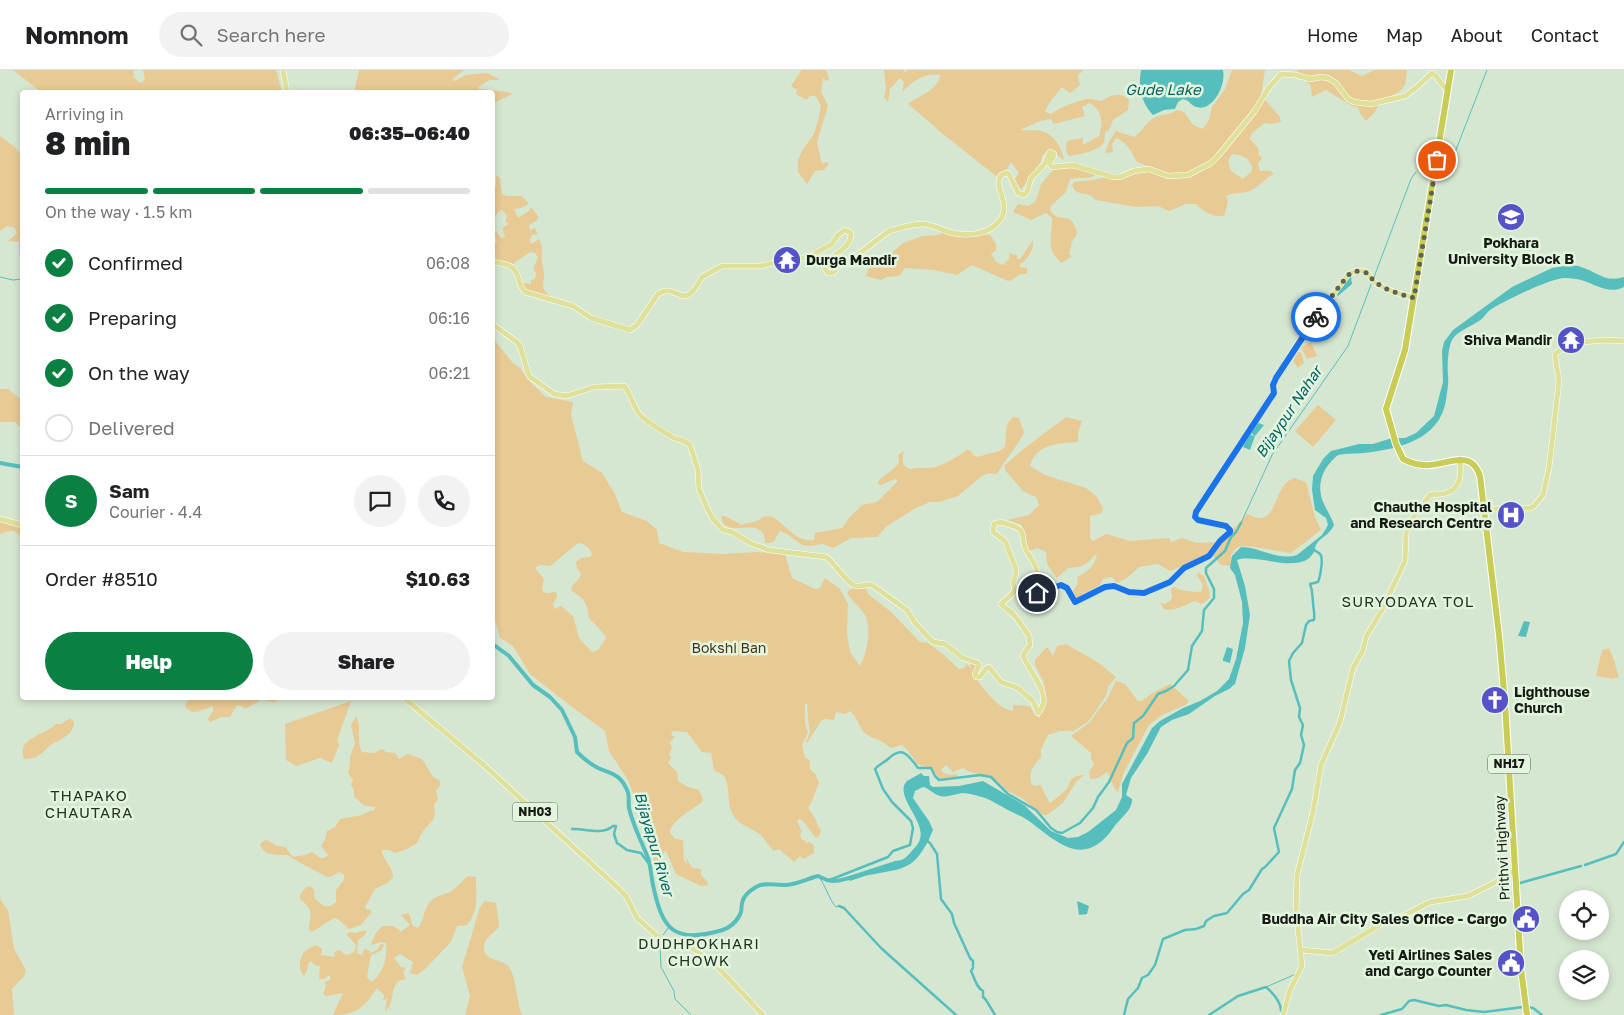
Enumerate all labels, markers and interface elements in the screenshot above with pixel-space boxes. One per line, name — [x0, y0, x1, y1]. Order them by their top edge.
search box — [159, 12, 509, 57]
text: Nomnom — [25, 20, 129, 49]
icon: search — [177, 21, 205, 49]
text: Search here — [217, 23, 325, 46]
text: Home — [1307, 24, 1358, 46]
text: Map — [1386, 24, 1423, 46]
text: About — [1451, 24, 1503, 46]
text: Contact — [1531, 24, 1599, 46]
water label: Gude Lake — [1125, 80, 1202, 98]
text: Arriving in — [45, 104, 124, 124]
text: 06:35–06:40 — [349, 121, 470, 144]
text: 8 min — [45, 124, 130, 162]
pin — [1416, 139, 1458, 181]
icon: bag — [1423, 146, 1451, 174]
text: On the way · 1.5 km — [45, 202, 192, 222]
school or university icon: Pokhara University Block B — [1496, 202, 1526, 232]
place label: Pokhara University Block B — [1448, 234, 1574, 267]
temple icon: Durga Mandir — [772, 245, 802, 275]
icon: check — [45, 249, 73, 277]
text: Confirmed — [88, 251, 183, 274]
place label: Durga Mandir — [806, 251, 897, 268]
text: 06:08 — [426, 253, 470, 273]
courier — [1291, 292, 1341, 342]
icon: bike — [1302, 303, 1330, 331]
icon: check — [45, 304, 73, 332]
text: Preparing — [88, 306, 177, 329]
text: 06:16 — [428, 308, 470, 328]
temple icon: Shiva Mandir — [1556, 325, 1586, 355]
place label: Shiva Mandir — [1464, 331, 1553, 348]
icon: check — [45, 359, 73, 387]
text: On the way — [88, 361, 190, 384]
water label: Bijaypur Nahar — [1251, 361, 1327, 461]
text: 06:21 — [429, 363, 470, 383]
text: Delivered — [88, 416, 175, 439]
button: chat — [354, 475, 406, 527]
button: phone — [418, 475, 470, 527]
text: Sam — [109, 479, 149, 502]
text: S — [65, 489, 77, 512]
place label: Chauthe Hospital and Research Centre — [1350, 498, 1492, 531]
hospital icon: Chauthe Hospital and Research Centre — [1496, 500, 1526, 530]
text: Courier · 4.4 — [109, 502, 202, 522]
text: Order #8510 — [45, 567, 158, 590]
text: $10.63 — [405, 567, 470, 590]
pin — [1016, 572, 1058, 614]
icon: home — [1023, 579, 1051, 607]
district label: SURYODAYA TOL — [1342, 592, 1474, 610]
button: Help — [45, 632, 253, 690]
button: Share — [263, 632, 470, 690]
park label: Bokshi Ban — [692, 639, 766, 656]
place label: Lighthouse Church — [1514, 683, 1590, 716]
church icon: Lighthouse Church — [1480, 685, 1510, 715]
road number: NH17 — [1488, 754, 1530, 774]
district label: THAPAKO CHAUTARA — [45, 786, 133, 821]
water label: Bijayapur River — [631, 790, 679, 900]
street label: Prithvi Highway — [1490, 795, 1513, 901]
road number: NH03 — [512, 802, 558, 822]
map controls — [1559, 890, 1609, 1000]
button: locate — [1559, 890, 1609, 940]
public building icon: Buddha Air City Sales Office - Cargo — [1511, 904, 1541, 934]
place label: Buddha Air City Sales Office - Cargo — [1262, 910, 1507, 927]
district label: DUDHPOKHARI CHOWK — [638, 934, 760, 969]
place label: Yeti Airlines Sales and Cargo Counter — [1365, 946, 1493, 979]
public building icon: Yeti Airlines Sales and Cargo Counter — [1496, 948, 1526, 978]
button: layers — [1559, 950, 1609, 1000]

